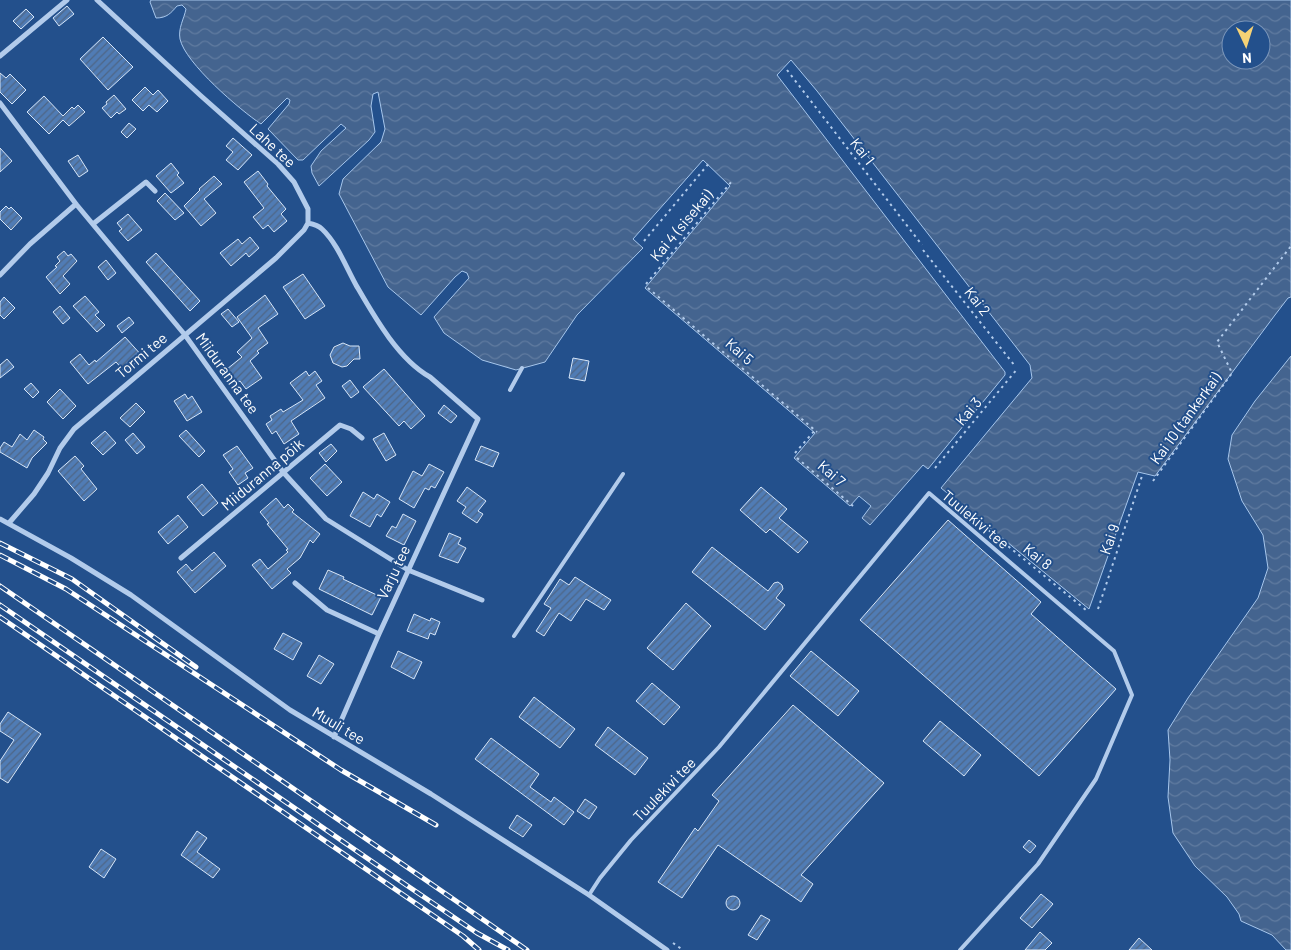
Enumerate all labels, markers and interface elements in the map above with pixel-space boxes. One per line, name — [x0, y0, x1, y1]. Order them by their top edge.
north arrow — [1221, 20, 1271, 70]
text: N — [1242, 50, 1252, 67]
street label: Lahe tee — [246, 119, 300, 171]
street label: Kai 1 — [847, 134, 879, 168]
street label: Kai 4 (sisekai) — [646, 185, 716, 264]
street label: Kai 2 — [961, 283, 995, 319]
street label: Tormi tee — [112, 328, 170, 382]
street label: Miiduranna tee — [193, 329, 263, 417]
street label: Kai 5 — [722, 334, 758, 368]
street label: Kai 10 (tankerkai) — [1146, 369, 1224, 467]
street label: Kai 3 — [951, 393, 985, 429]
street label: Miiduranna põik — [217, 434, 307, 514]
street label: Kai 7 — [814, 456, 850, 490]
street label: Tuulekivi tee — [939, 486, 1013, 552]
street label: Kai 9 — [1095, 521, 1123, 557]
street label: Kai 8 — [1020, 539, 1056, 573]
street label: Varju tee — [373, 542, 413, 602]
street label: Muuli tee — [309, 702, 369, 748]
street label: Tuulekivi tee — [629, 753, 699, 825]

